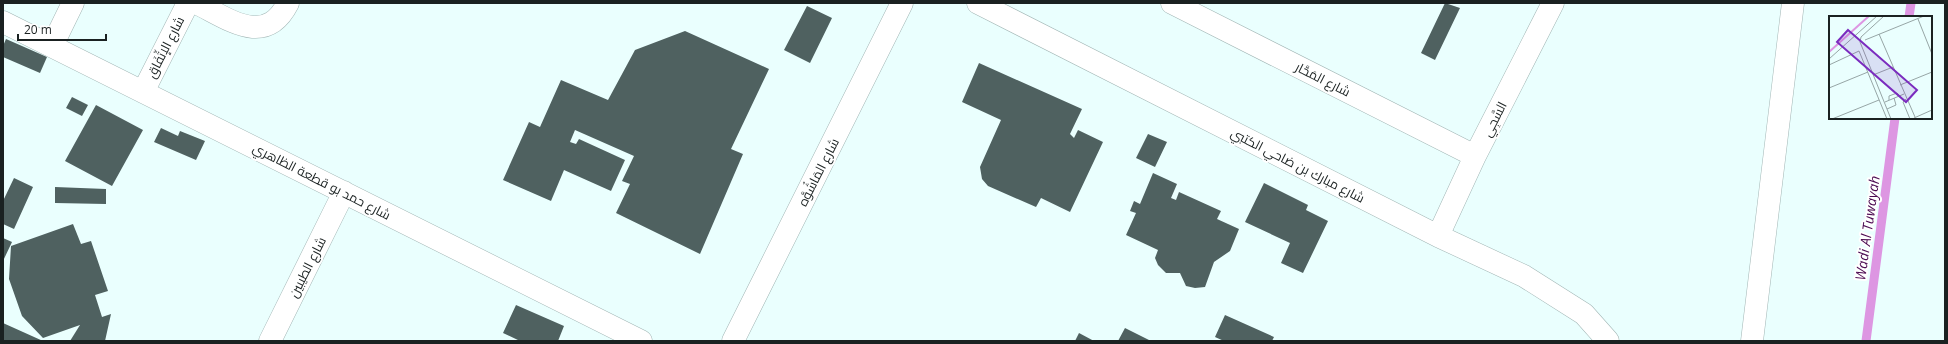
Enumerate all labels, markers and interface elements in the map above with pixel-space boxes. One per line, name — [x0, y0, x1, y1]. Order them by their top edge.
street label: شارع الإتِّفَاق — [142, 13, 188, 81]
scale bar — [18, 16, 106, 42]
inset map — [1829, 16, 1932, 119]
text: 20 m — [24, 21, 52, 38]
street label: شارع المَحَّار — [1292, 57, 1354, 101]
street label: السَّجِي — [1477, 98, 1512, 141]
street label: شارع مبارك بن ضاحي الكتبي — [1227, 123, 1368, 208]
street label: شارع المَاشُوَّه — [793, 135, 843, 209]
street label: شارع حمد بو قطعة الظاهري — [249, 138, 394, 225]
water label: Wadi Al Tuwayah — [1850, 174, 1884, 282]
street label: شارع الطيبين — [284, 234, 330, 300]

